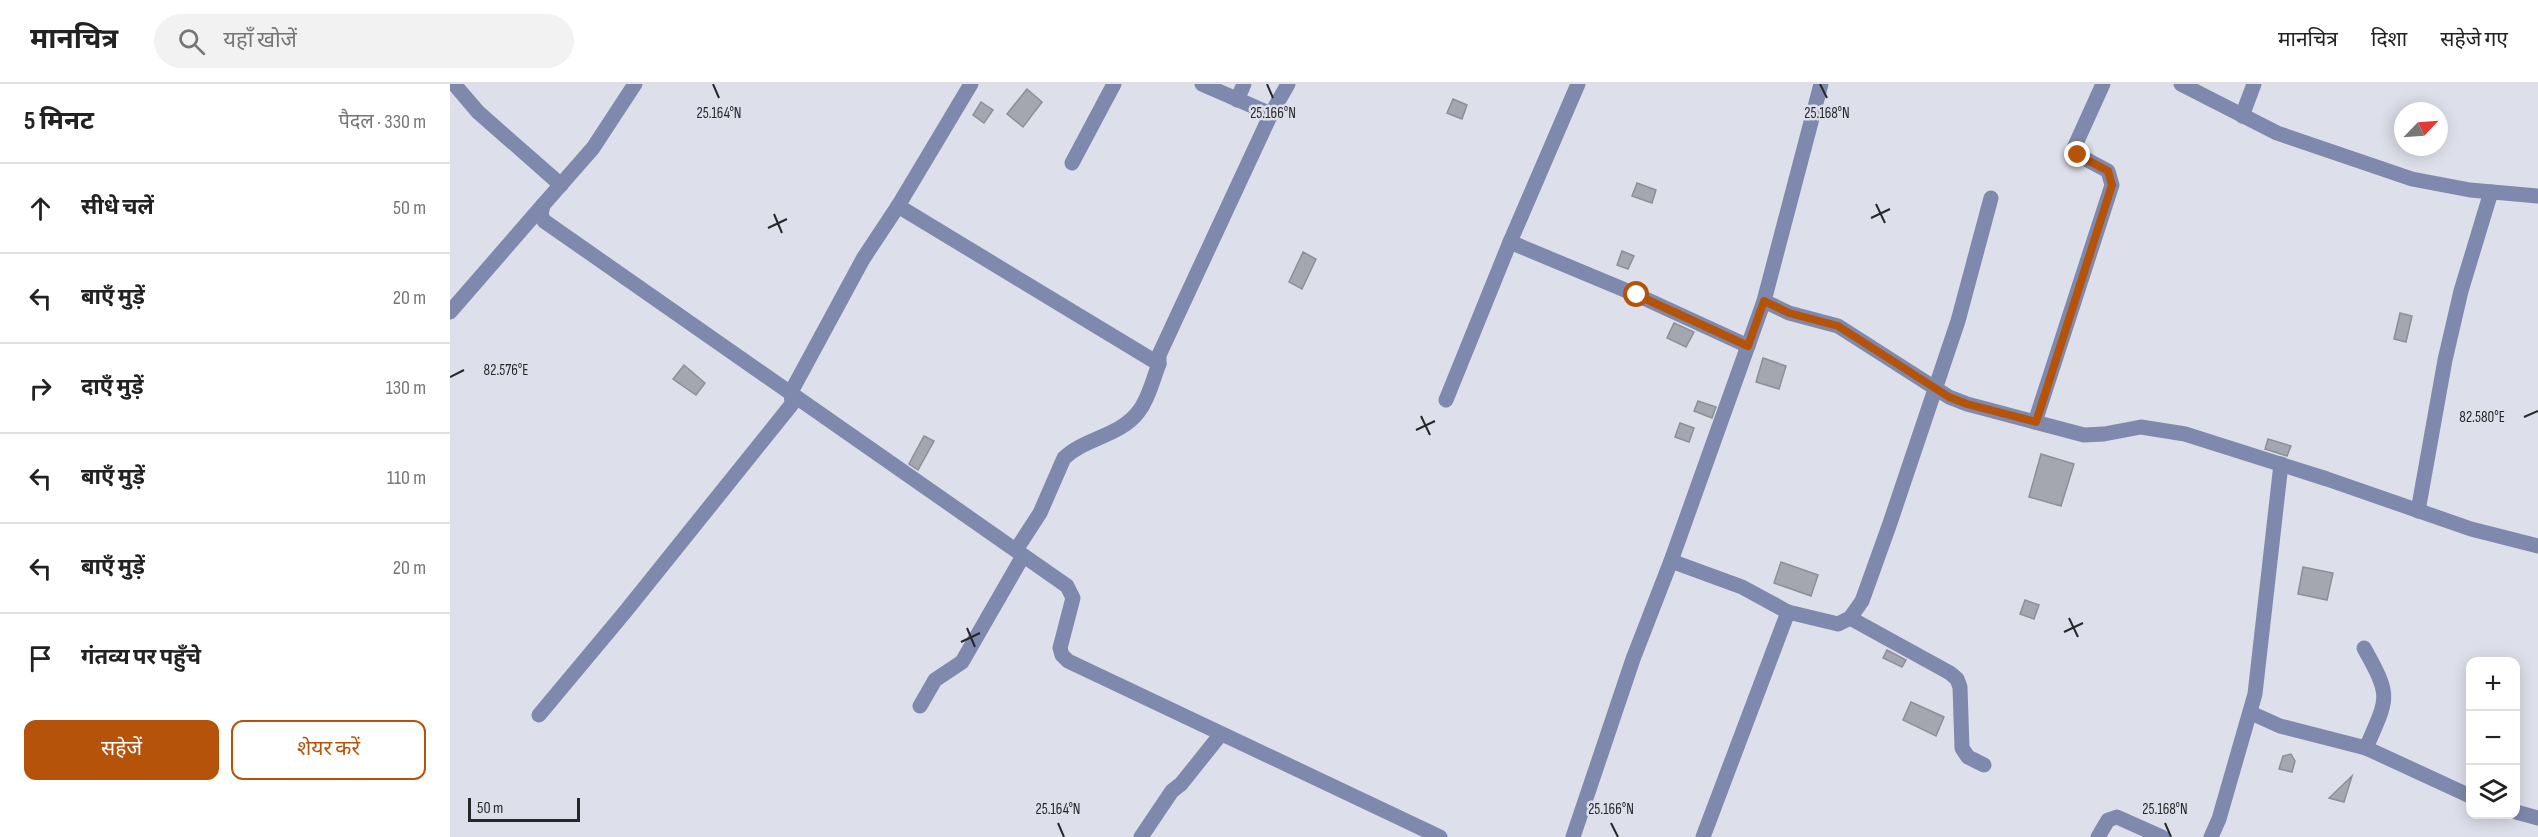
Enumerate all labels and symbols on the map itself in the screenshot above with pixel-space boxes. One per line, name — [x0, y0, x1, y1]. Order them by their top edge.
north arrow — [2394, 102, 2448, 156]
text: 25.164°N — [696, 104, 742, 123]
text: 25.166°N — [1250, 104, 1296, 123]
text: 25.168°N — [1804, 104, 1850, 123]
route end — [2064, 141, 2090, 167]
route start — [1623, 281, 1649, 307]
text: 82.576°E — [484, 361, 528, 380]
text: 82.580°E — [2459, 408, 2505, 427]
scale bar — [468, 795, 580, 822]
text: 25.164°N — [1035, 800, 1081, 819]
text: 25.166°N — [1588, 800, 1634, 819]
text: 25.168°N — [2142, 800, 2188, 819]

